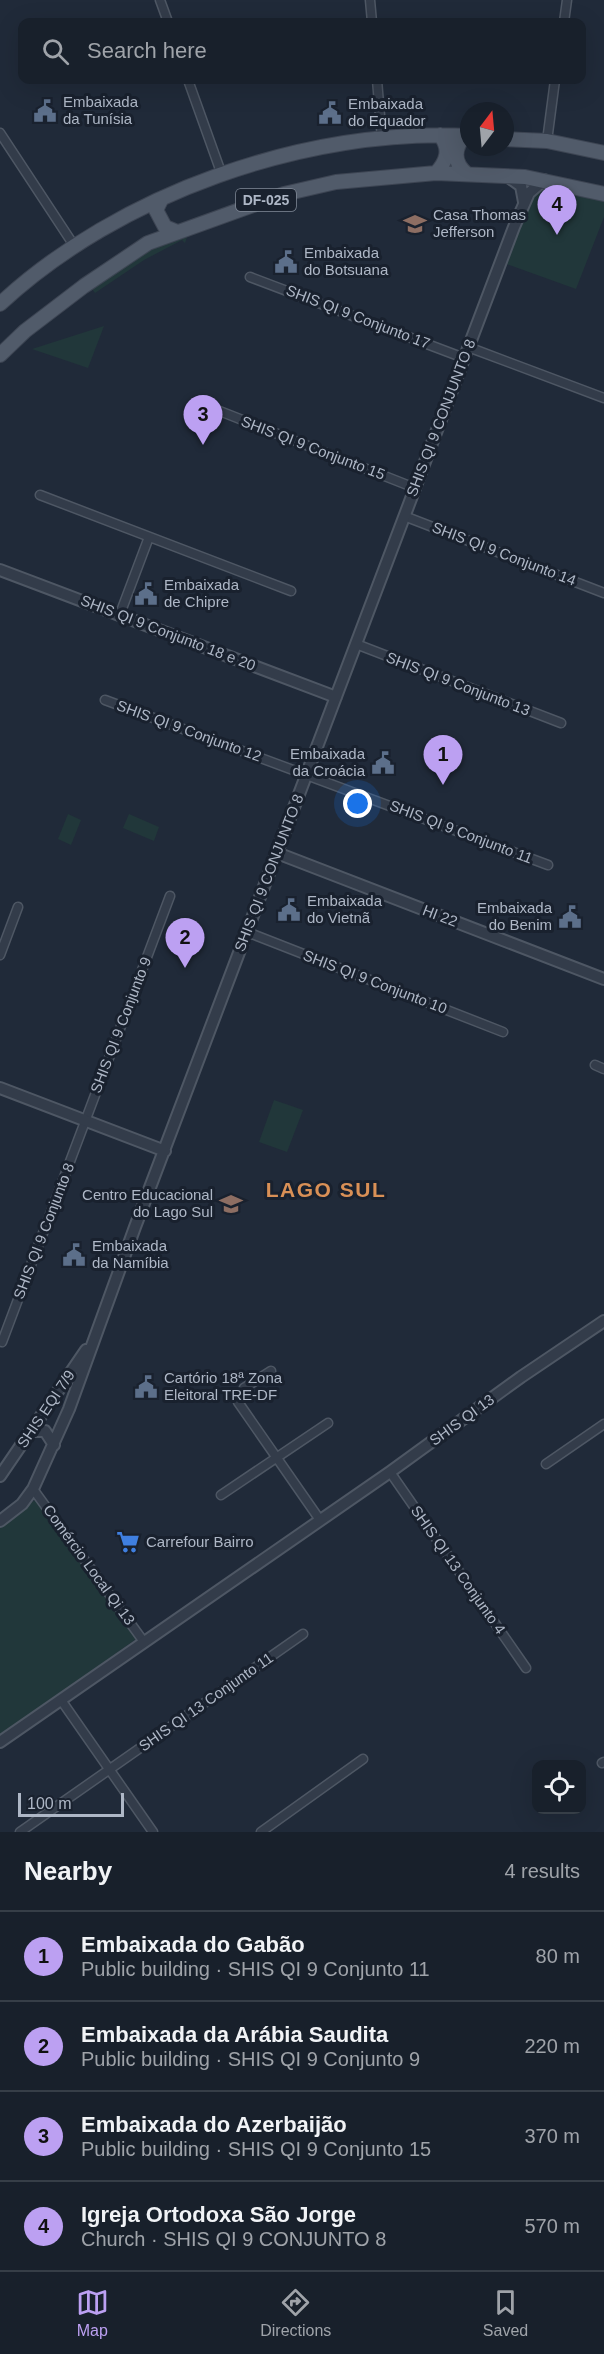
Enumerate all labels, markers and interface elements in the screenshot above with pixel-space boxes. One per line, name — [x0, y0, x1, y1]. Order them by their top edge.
search box — [18, 18, 586, 84]
icon: search — [39, 35, 72, 68]
text: Search here — [87, 38, 207, 63]
place label: Embaixada da Tunísia — [63, 93, 139, 127]
place label: Embaixada do Equador — [348, 95, 426, 129]
public building icon: Embaixada da Tunísia — [32, 98, 58, 124]
public building icon: Embaixada do Equador — [317, 100, 343, 126]
north arrow — [460, 102, 514, 156]
pin: 4 — [538, 186, 576, 235]
road number: DF-025 — [236, 189, 296, 211]
place label: Casa Thomas Jefferson — [433, 206, 526, 240]
school or university icon: Casa Thomas Jefferson — [402, 211, 428, 237]
place label: Embaixada do Botsuana — [304, 244, 389, 278]
public building icon: Embaixada do Botsuana — [273, 249, 299, 275]
street label: SHIS QI 9 Conjunto 17 — [284, 281, 432, 352]
street label: SHIS QI 9 CONJUNTO 8 — [403, 337, 478, 499]
pin: 3 — [184, 396, 222, 445]
street label: SHIS QI 9 Conjunto 15 — [239, 412, 387, 483]
street label: SHIS QI 9 Conjunto 14 — [430, 518, 578, 589]
place label: Embaixada de Chipre — [164, 576, 240, 610]
public building icon: Embaixada de Chipre — [133, 581, 159, 607]
street label: SHIS QI 9 Conjunto 18 e 20 — [78, 591, 258, 674]
street label: SHIS QI 9 Conjunto 13 — [384, 648, 532, 719]
street label: SHIS QI 9 Conjunto 12 — [115, 696, 264, 765]
pin: 1 — [424, 736, 462, 785]
place label: Embaixada da Croácia — [290, 745, 366, 779]
public building icon: Embaixada da Croácia — [370, 750, 396, 776]
your location — [343, 789, 372, 818]
street label: SHIS QI 9 CONJUNTO 8 — [231, 792, 306, 954]
street label: SHIS QI 9 Conjunto 11 — [387, 796, 535, 867]
place label: Embaixada do Vietnã — [307, 892, 383, 926]
public building icon: Embaixada do Vietnã — [276, 897, 302, 923]
place label: Embaixada do Benim — [477, 899, 553, 933]
street label: HI 22 — [420, 901, 460, 930]
public building icon: Embaixada do Benim — [557, 904, 583, 930]
pin: 2 — [166, 918, 204, 968]
street label: SHIS QI 9 Conjunto 10 — [301, 946, 449, 1017]
street label: SHIS QI 9 Conjunto 9 — [87, 954, 154, 1095]
street label: SHIS QI 9 Conjunto 8 — [10, 1160, 77, 1301]
district label: LAGO SUL — [266, 1178, 386, 1201]
place label: Centro Educacional do Lago Sul — [82, 1186, 213, 1220]
school or university icon: Centro Educacional do Lago Sul — [218, 1191, 244, 1217]
place label: Embaixada da Namíbia — [92, 1237, 169, 1271]
public building icon: Embaixada da Namíbia — [61, 1242, 87, 1268]
street label: SHIS EQI 7/9 — [13, 1367, 78, 1451]
place label: Cartório 18ª Zona Eleitoral TRE-DF — [164, 1369, 283, 1403]
public building icon: Cartório 18ª Zona Eleitoral TRE-DF — [133, 1374, 159, 1400]
street label: SHIS QI 13 — [426, 1390, 497, 1449]
street label: Comércio Local Qi 13 — [40, 1501, 139, 1628]
street label: SHIS QI 13 Conjunto 4 — [408, 1502, 509, 1637]
supermarket icon: Carrefour Bairro — [115, 1529, 141, 1555]
place label: Carrefour Bairro — [146, 1533, 254, 1550]
street label: SHIS QI 13 Conjunto 11 — [135, 1649, 276, 1754]
map controls — [532, 1760, 586, 1814]
button: locate — [532, 1760, 586, 1814]
scale bar — [18, 1790, 124, 1818]
text: 100 m — [27, 1795, 71, 1812]
text: Nearby — [24, 1856, 112, 1886]
text: 4 results — [504, 1860, 580, 1882]
text: Embaixada do Gabão — [81, 1932, 305, 1957]
text: 1 — [38, 1945, 49, 1967]
text: 80 m — [536, 1945, 580, 1967]
text: Public building · SHIS QI 9 Conjunto 11 — [81, 1958, 430, 1980]
text: Embaixada da Arábia Saudita — [81, 2022, 388, 2047]
text: 2 — [38, 2035, 49, 2057]
text: 220 m — [524, 2035, 580, 2057]
text: Public building · SHIS QI 9 Conjunto 9 — [81, 2048, 420, 2070]
text: Embaixada do Azerbaijão — [81, 2112, 347, 2137]
text: 3 — [38, 2125, 49, 2147]
text: 370 m — [524, 2125, 580, 2147]
text: Public building · SHIS QI 9 Conjunto 15 — [81, 2138, 431, 2160]
text: Igreja Ortodoxa São Jorge — [81, 2202, 356, 2227]
text: 4 — [38, 2215, 49, 2237]
text: 570 m — [524, 2215, 580, 2237]
text: Church · SHIS QI 9 CONJUNTO 8 — [81, 2228, 386, 2250]
tab: Map — [76, 2286, 109, 2340]
tab: Directions — [260, 2286, 331, 2340]
tab: Saved — [483, 2286, 528, 2340]

